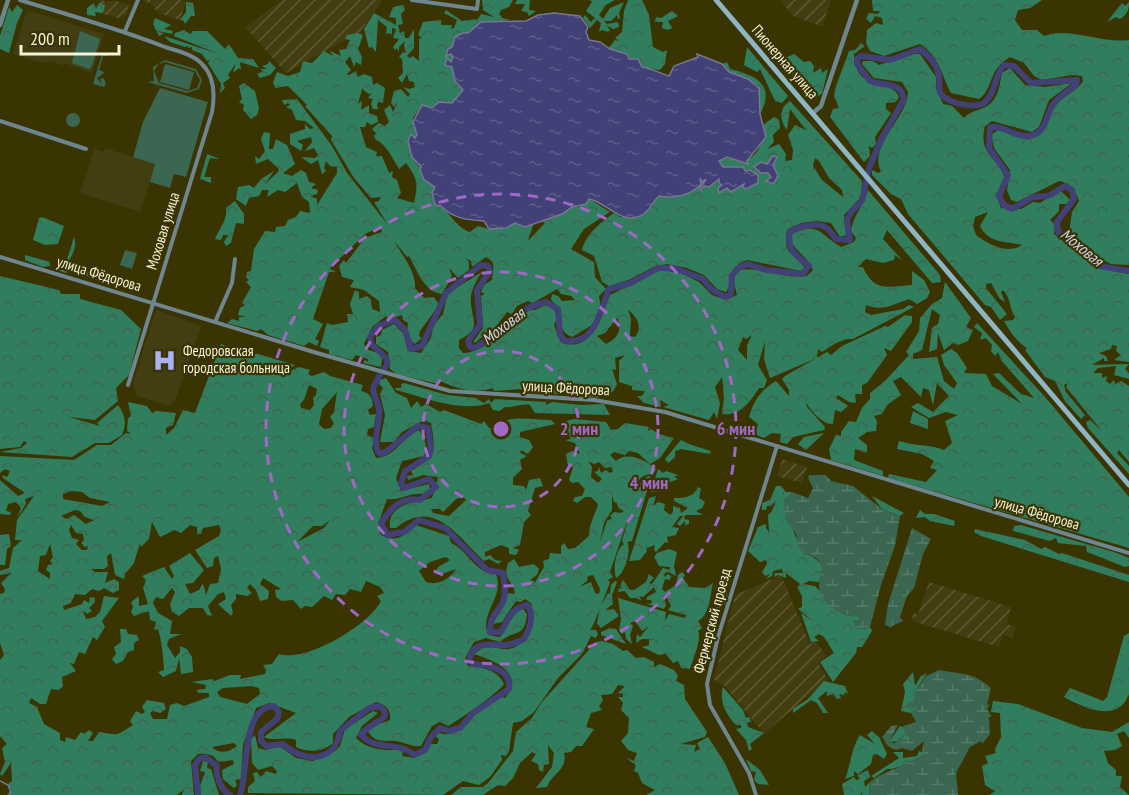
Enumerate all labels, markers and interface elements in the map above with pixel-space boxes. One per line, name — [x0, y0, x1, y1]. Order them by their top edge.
scale bar — [21, 18, 118, 56]
street label: Пионерная улица — [748, 21, 823, 103]
text: 200 m — [30, 27, 70, 50]
street label: Моховая улица — [142, 190, 183, 272]
water label: Моховая — [1057, 224, 1109, 271]
street label: улица Фёдорова — [55, 252, 144, 295]
water label: Моховая — [477, 302, 530, 349]
place label: Федоровская городская больница — [183, 341, 290, 377]
hospital icon: Федоровская городская больница — [152, 347, 178, 373]
street label: улица Фёдорова — [522, 376, 610, 399]
text: 2 мин — [560, 417, 598, 440]
text: 6 мин — [717, 417, 755, 440]
centre of rings — [491, 419, 511, 439]
text: 4 мин — [630, 471, 668, 494]
street label: улица Фёдорова — [992, 491, 1082, 534]
street label: Фермерский проезд — [688, 566, 735, 675]

